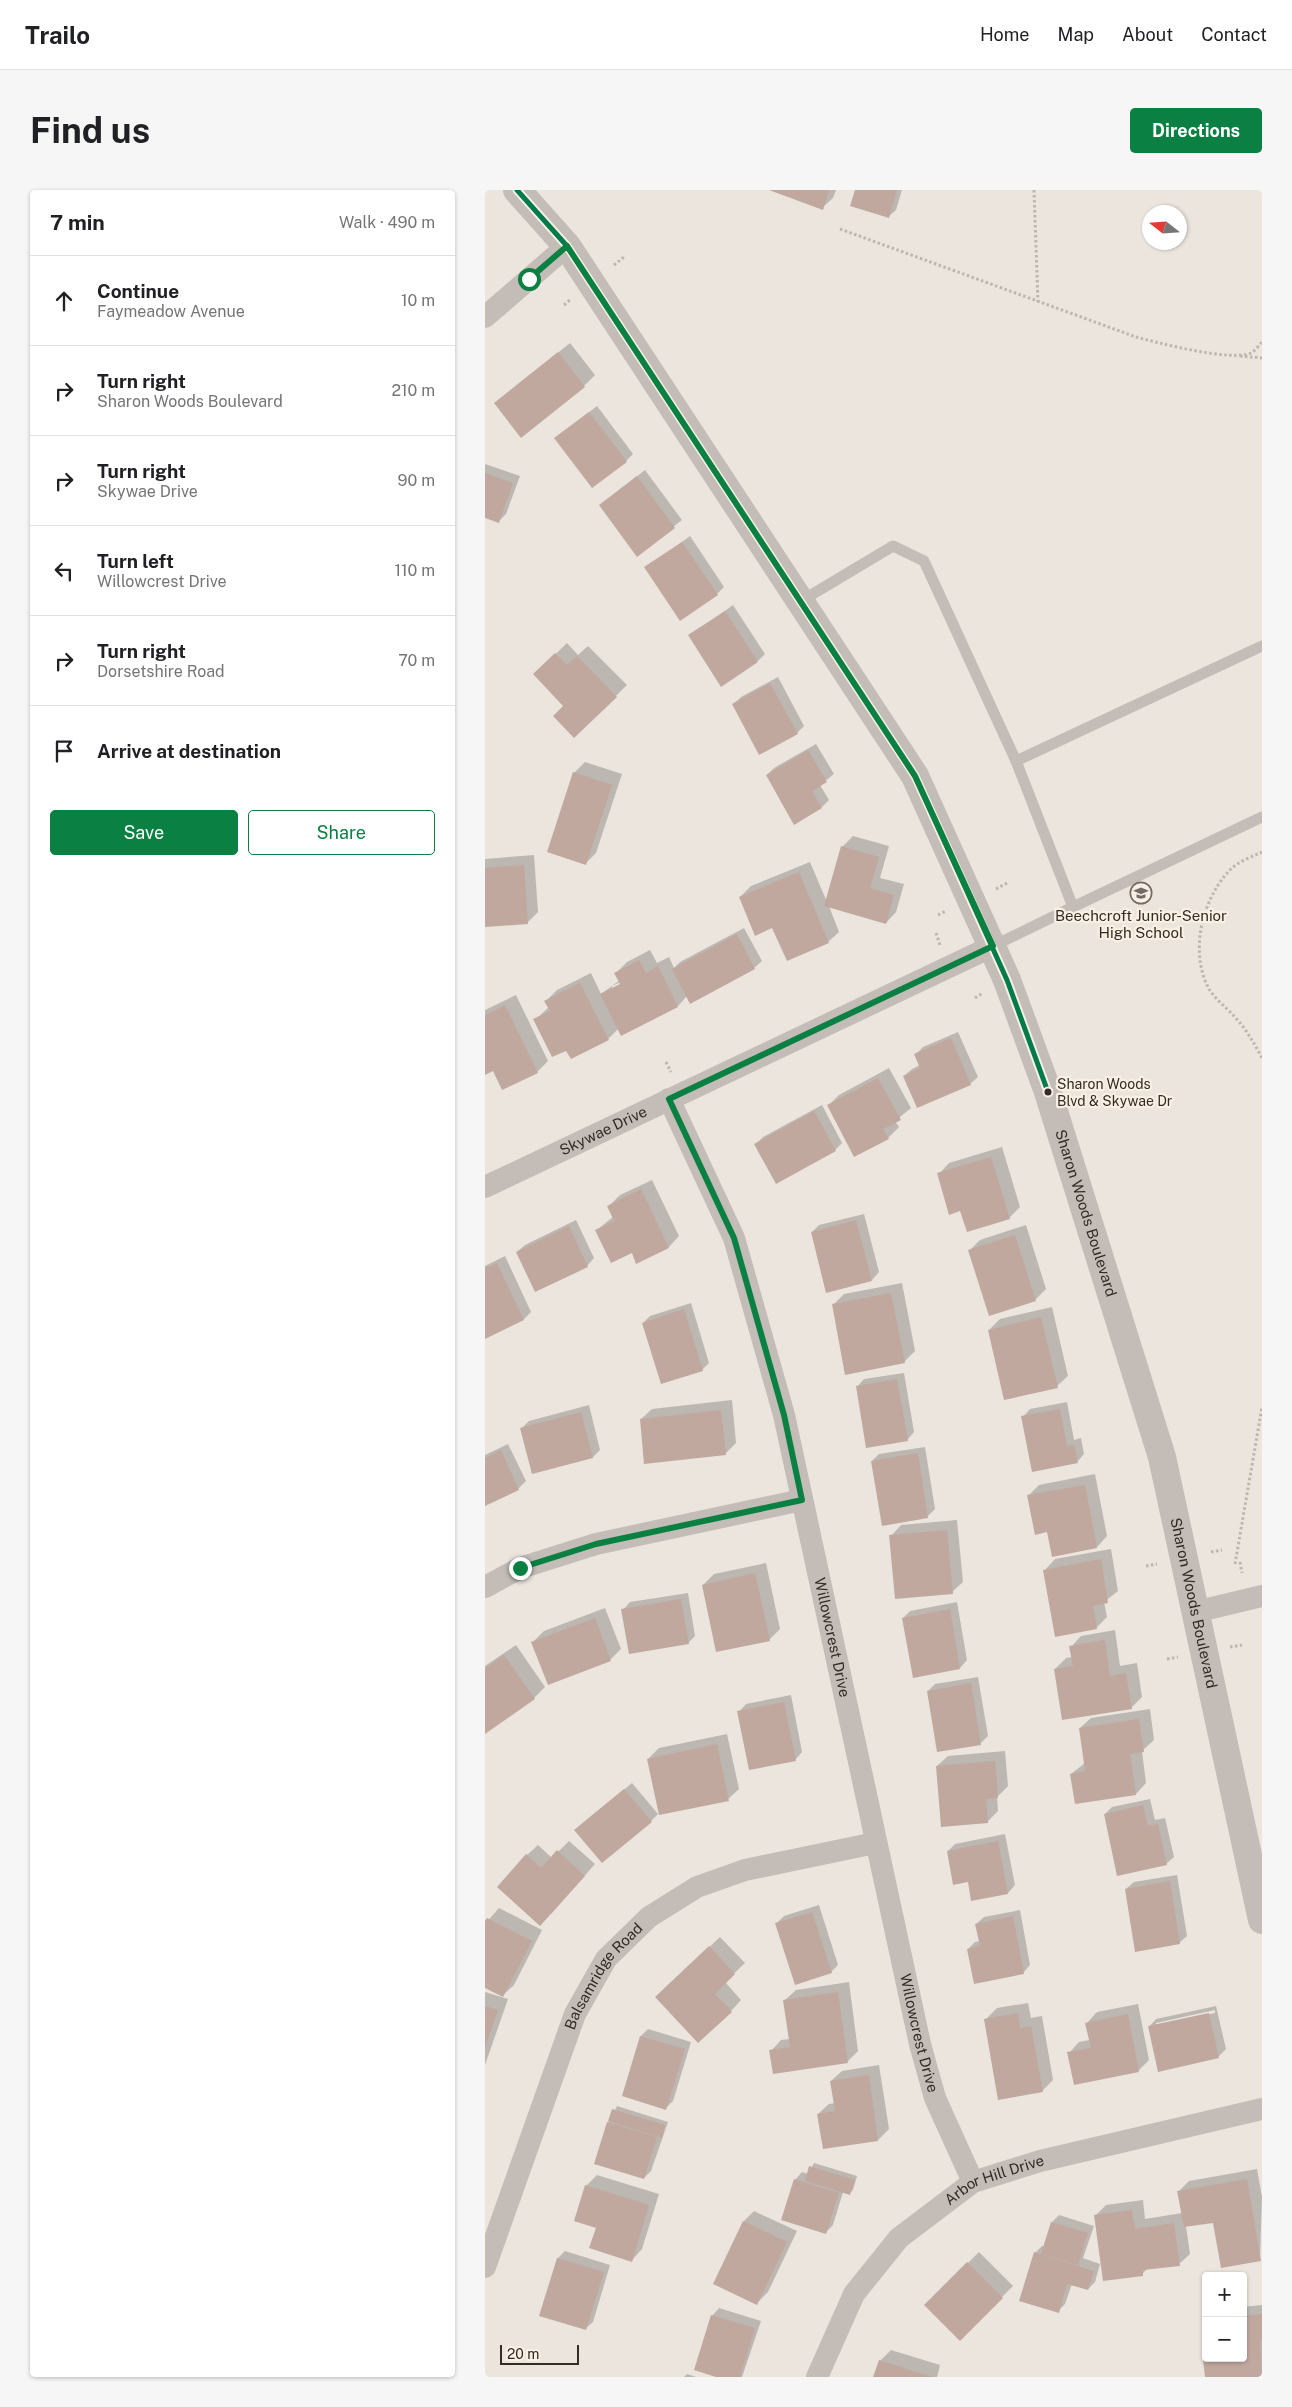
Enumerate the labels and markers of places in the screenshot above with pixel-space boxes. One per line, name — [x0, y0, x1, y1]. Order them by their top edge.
school or university icon: Beechcroft Junior-Senior High School — [1129, 881, 1153, 905]
place label: Beechcroft Junior-Senior High School — [1055, 907, 1227, 941]
place label: Sharon Woods Blvd & Skywae Dr — [1057, 1076, 1172, 1109]
marker: Sharon Woods Blvd & Skywae Dr — [1043, 1087, 1053, 1097]

